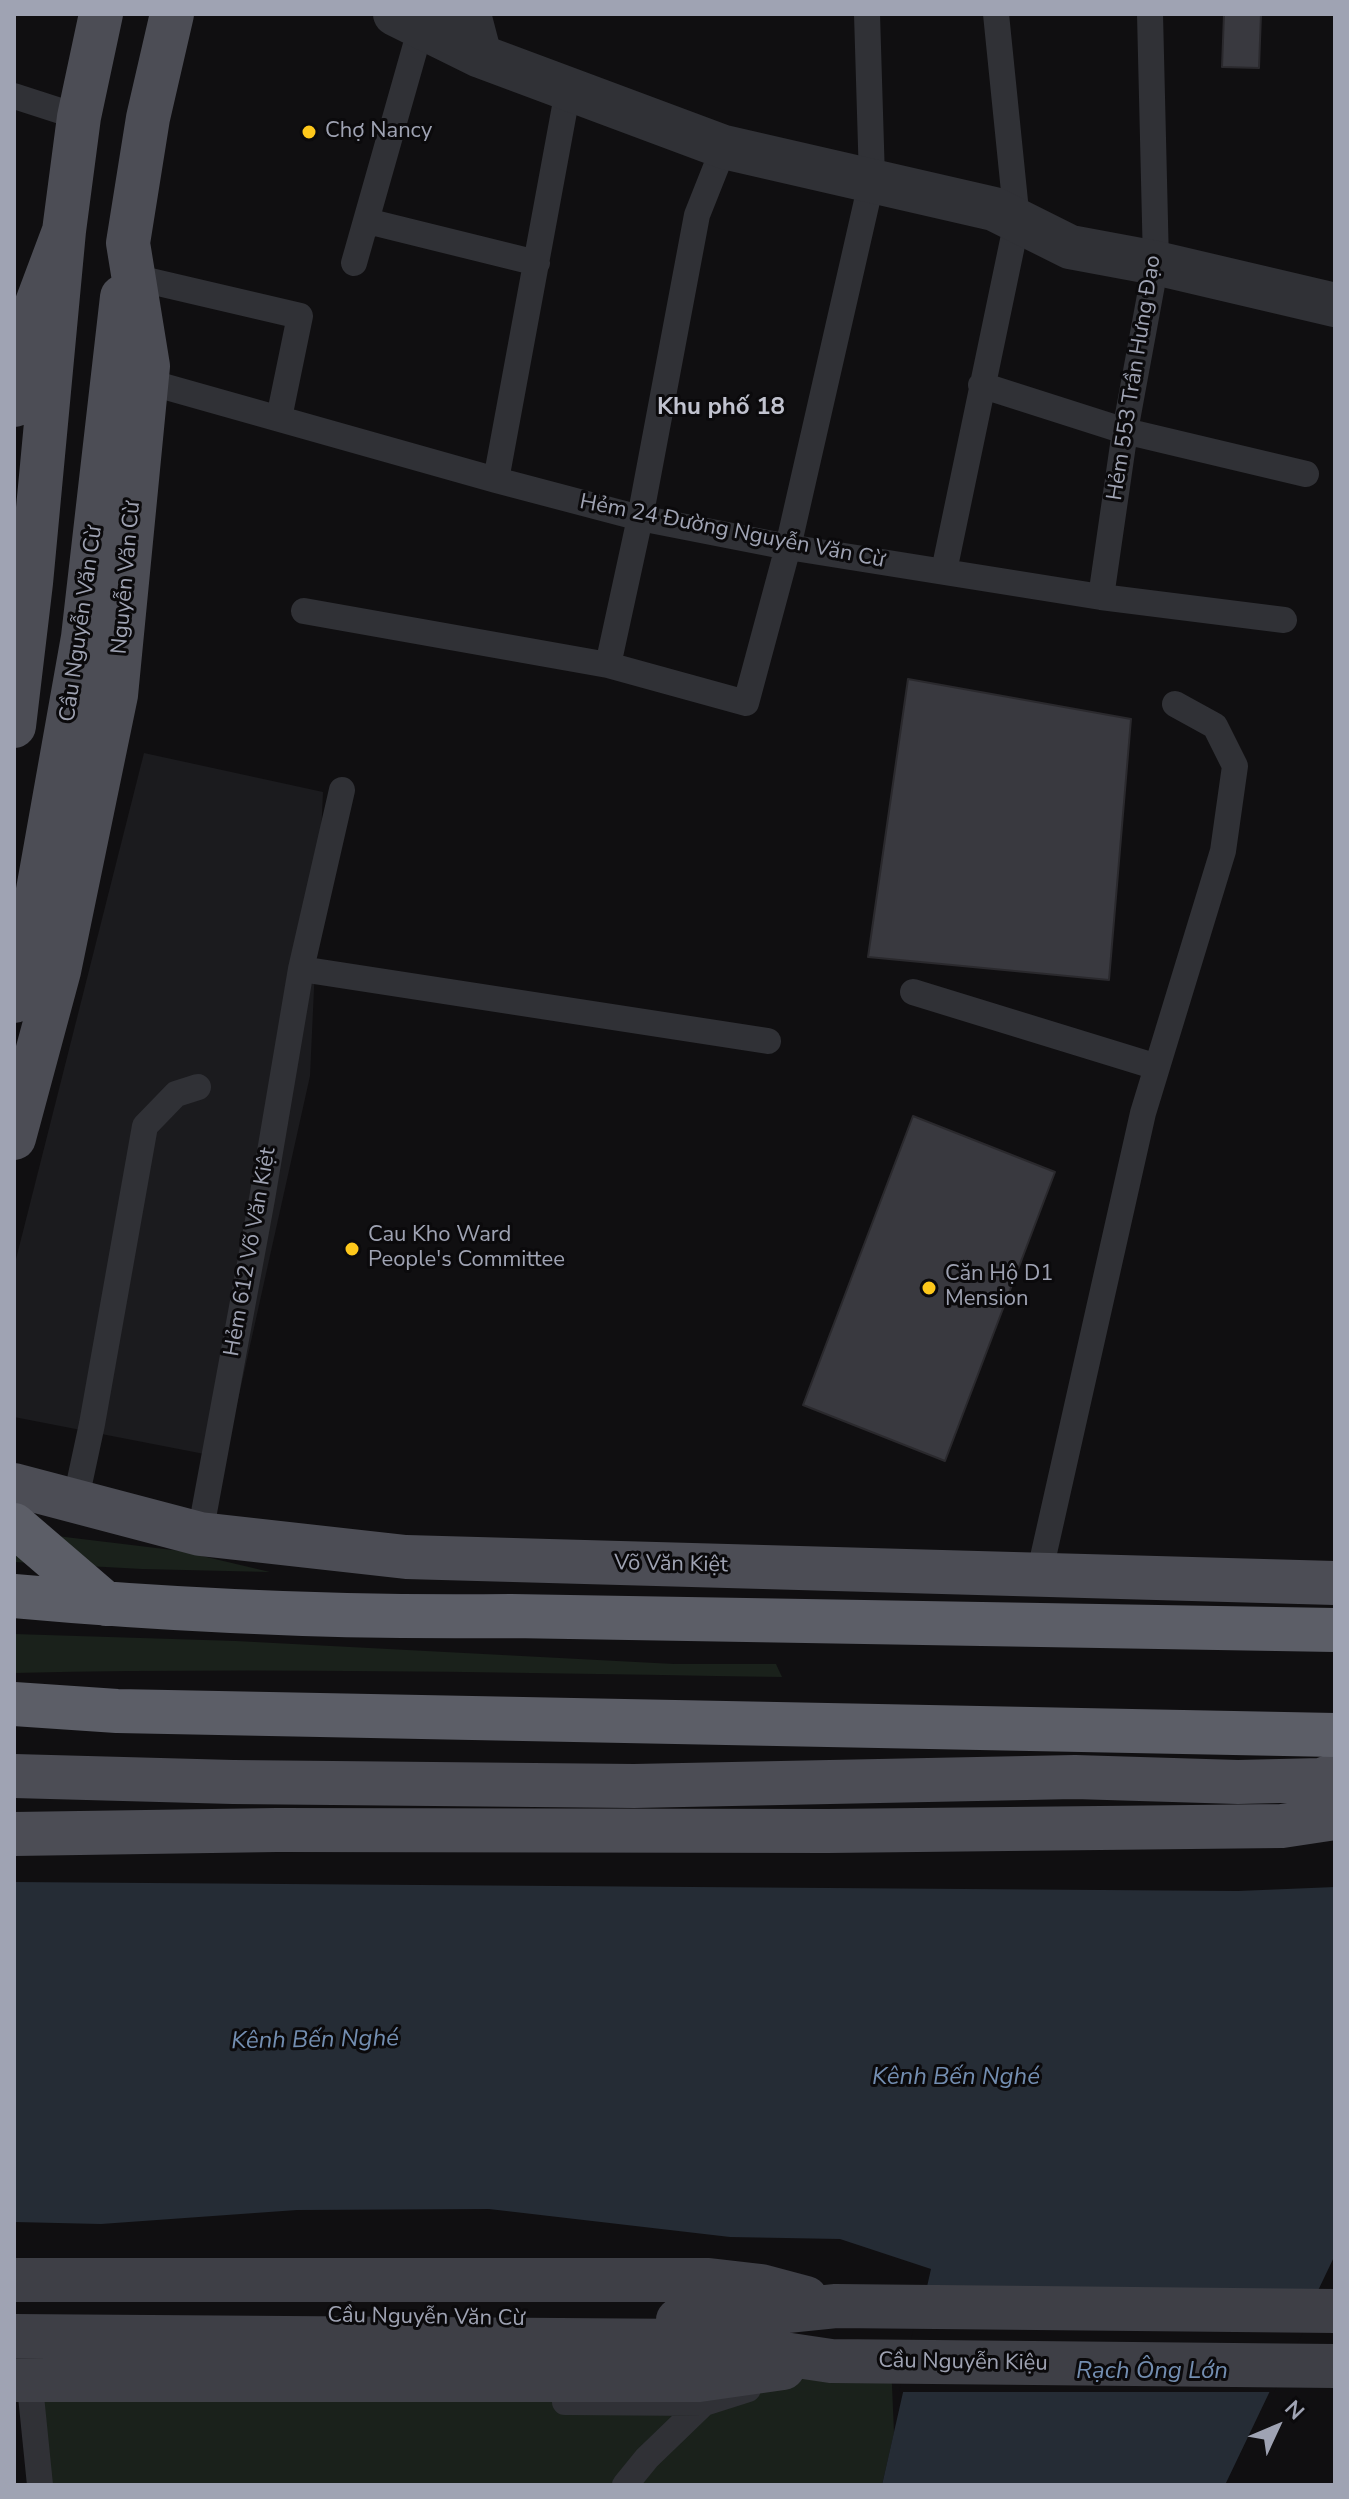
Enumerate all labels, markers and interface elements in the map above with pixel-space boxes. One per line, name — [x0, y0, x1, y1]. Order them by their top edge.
place label: Chợ Nancy — [325, 119, 432, 145]
marker: Chợ Nancy — [300, 123, 318, 141]
street label: Hẻm 553 Trần Hưng Đạo — [1103, 254, 1167, 502]
district label: Khu phố 18 — [657, 394, 785, 422]
street label: Hẻm 24 Đường Nguyễn Văn Cừ — [577, 489, 887, 575]
street label: Nguyễn Văn Cừ — [107, 501, 147, 655]
street label: Cầu Nguyễn Văn Cừ — [55, 525, 109, 723]
street label: Hẻm 612 Võ Văn Kiệt — [220, 1145, 282, 1359]
place label: Cau Kho Ward People's Committee — [368, 1223, 565, 1274]
marker: Cau Kho Ward People's Committee — [343, 1240, 361, 1258]
place label: Căn Hộ D1 Mension — [945, 1262, 1053, 1314]
marker: Căn Hộ D1 Mension — [920, 1279, 938, 1297]
street label: Võ Văn Kiệt — [614, 1551, 728, 1579]
water label: Kênh Bến Nghé — [231, 2025, 399, 2057]
water label: Kênh Bến Nghé — [872, 2064, 1040, 2092]
street label: Cầu Nguyễn Văn Cừ — [327, 2303, 525, 2333]
street label: Cầu Nguyễn Kiệu — [878, 2348, 1048, 2378]
water label: Rạch Ông Lớn — [1076, 2358, 1228, 2386]
north arrow — [1237, 2387, 1317, 2467]
text: N — [1278, 2394, 1311, 2427]

